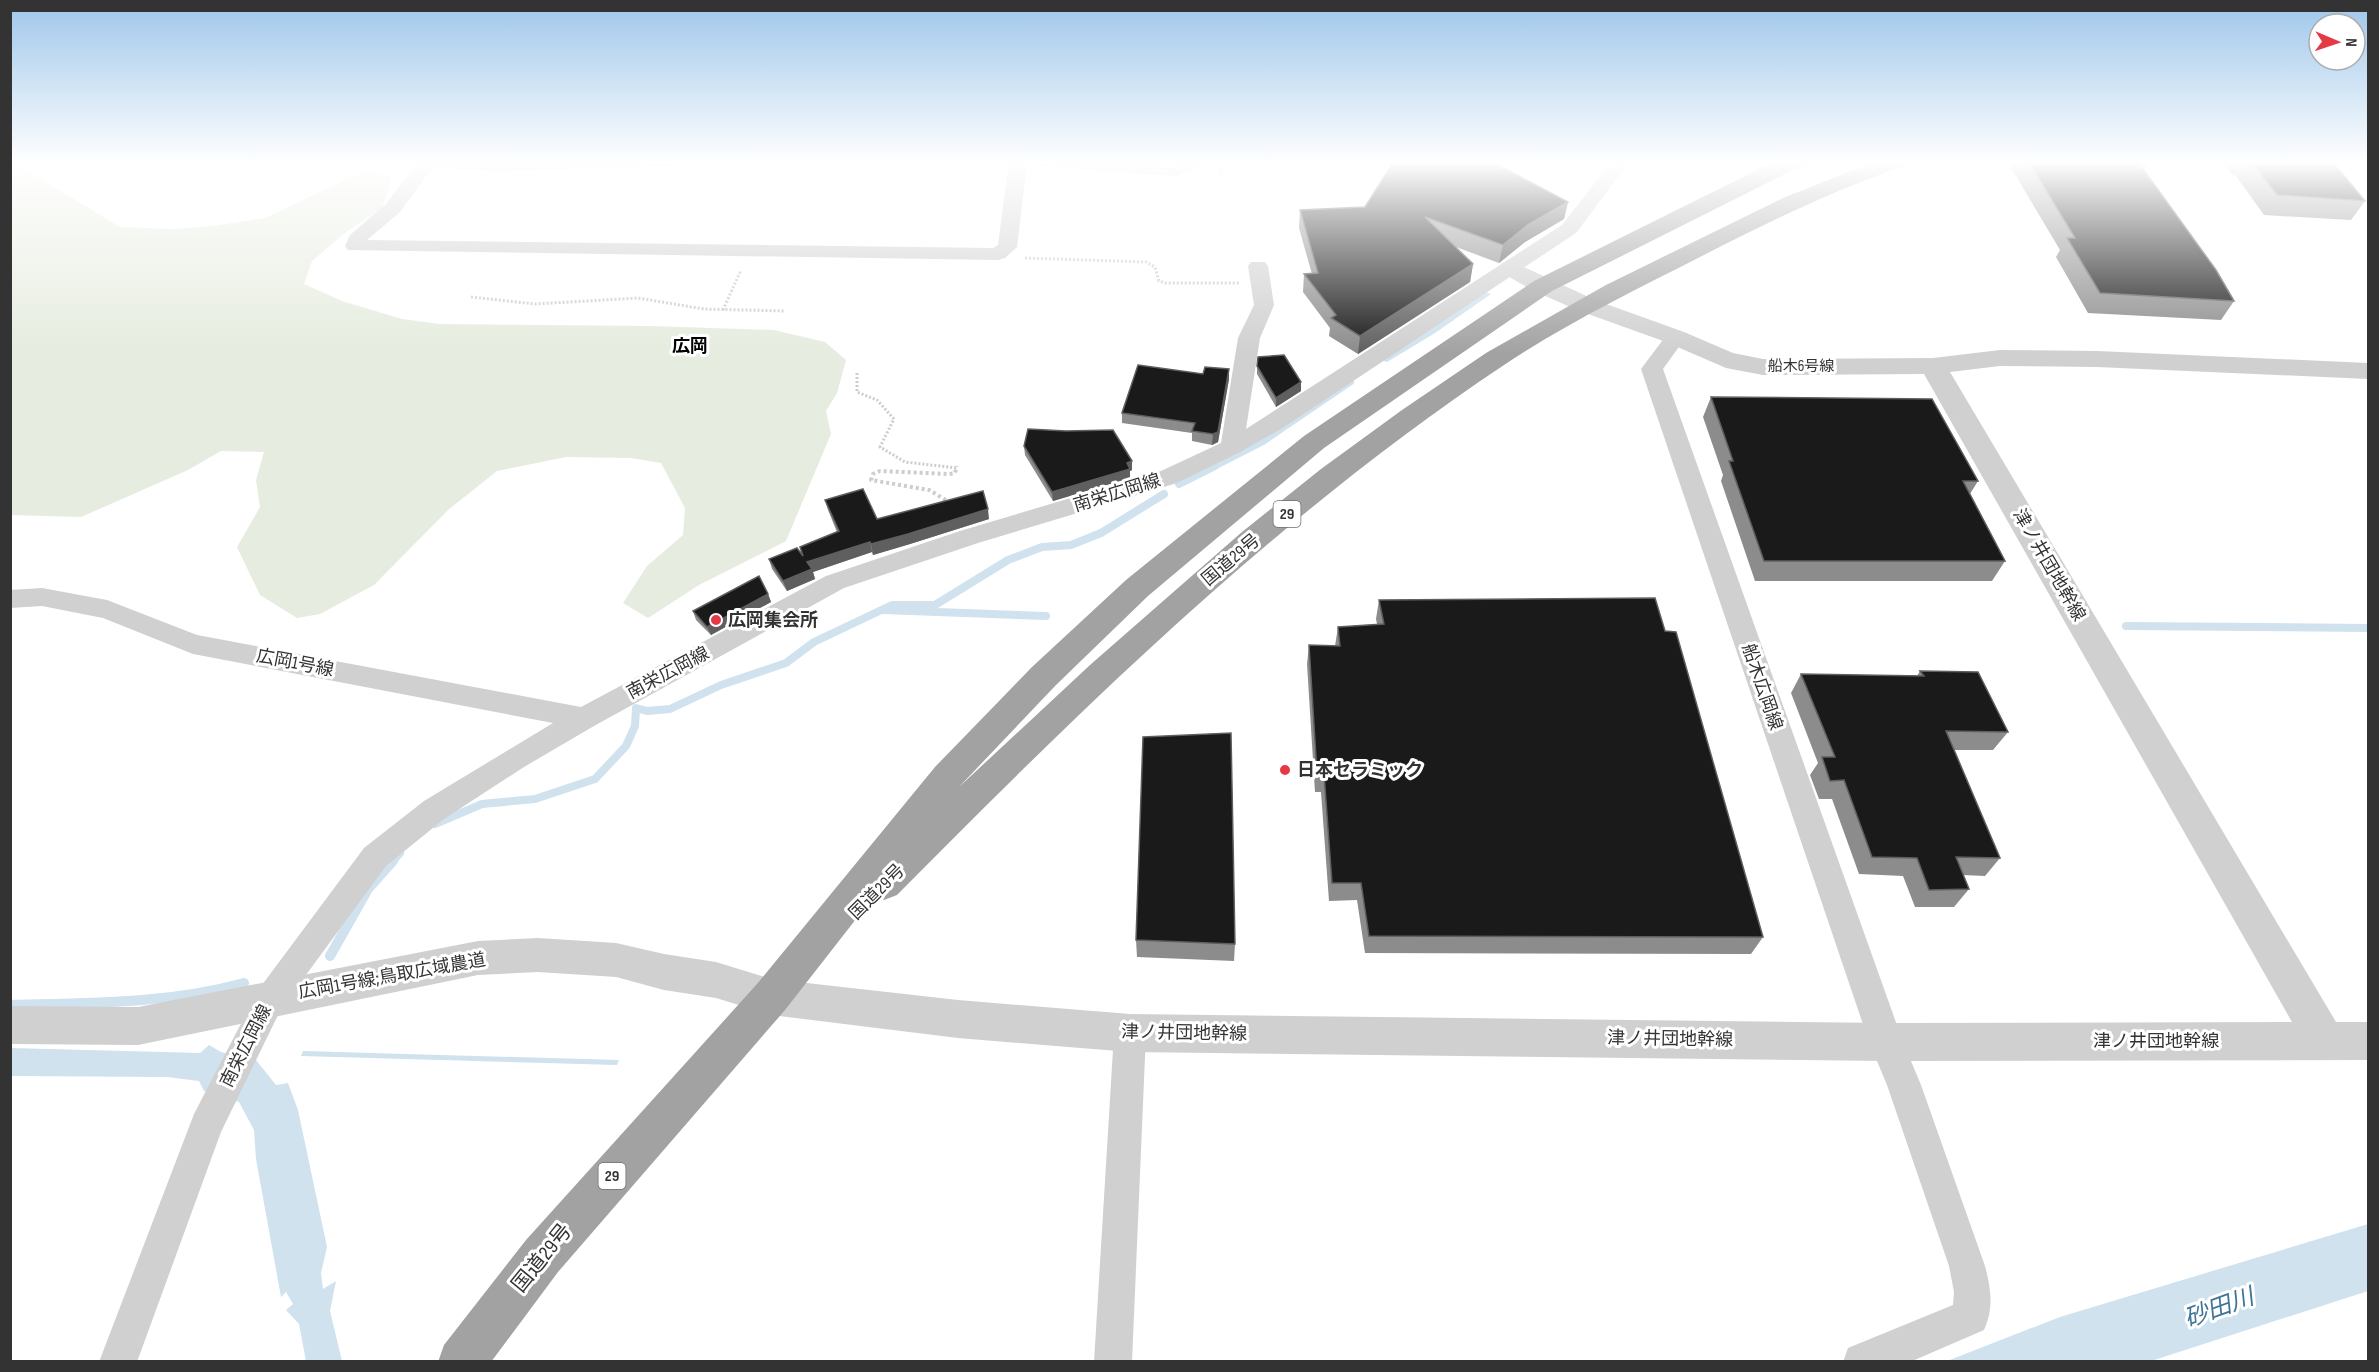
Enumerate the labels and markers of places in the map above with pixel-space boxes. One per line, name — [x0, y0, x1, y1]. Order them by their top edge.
place label: 広岡集会所 — [728, 610, 818, 631]
marker: 広岡集会所 — [709, 613, 723, 627]
place label: 日本セラミック — [1297, 760, 1423, 781]
marker: 日本セラミック — [1278, 763, 1292, 777]

